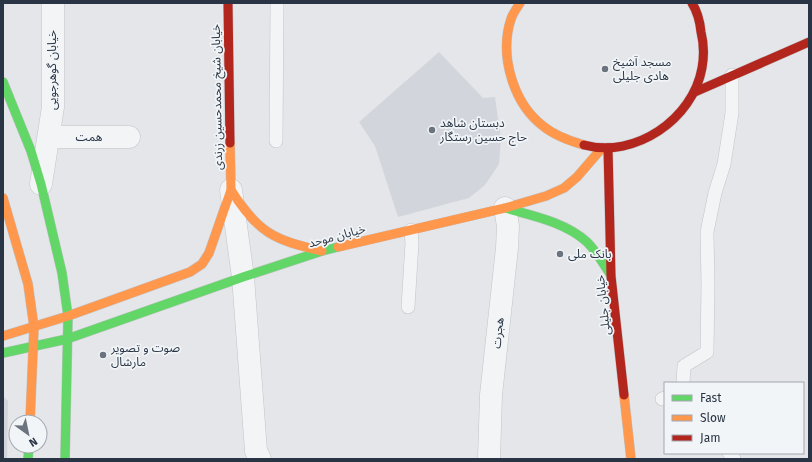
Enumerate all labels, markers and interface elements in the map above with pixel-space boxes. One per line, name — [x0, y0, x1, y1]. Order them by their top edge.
street label: خیابان شیخ محمدحسین زرندی — [209, 24, 227, 170]
street label: خیابان گوهرجویی — [45, 30, 59, 110]
place label: مسجد آشیخ هادی جلیلی — [613, 55, 671, 83]
marker: مسجد آشیخ هادی جلیلی — [600, 64, 610, 74]
place label: دبستان شاهد حاج حسین رستگار — [439, 116, 527, 146]
marker: دبستان شاهد حاج حسین رستگار — [427, 125, 437, 135]
street label: همت — [76, 130, 103, 144]
street label: خیابان موحد — [307, 222, 367, 250]
place label: بانک ملی — [568, 247, 612, 261]
marker: بانک ملی — [555, 249, 565, 259]
street label: خیابان جلیلی — [593, 274, 613, 336]
street label: هجرت — [489, 317, 507, 349]
place label: صوت و تصویر مارشال — [110, 341, 180, 369]
marker: صوت و تصویر مارشال — [98, 350, 108, 360]
legend — [664, 382, 804, 454]
text: Fast — [700, 391, 722, 405]
text: Slow — [700, 411, 726, 425]
north arrow — [8, 414, 48, 454]
text: Jam — [700, 431, 720, 445]
text: N — [27, 435, 40, 449]

